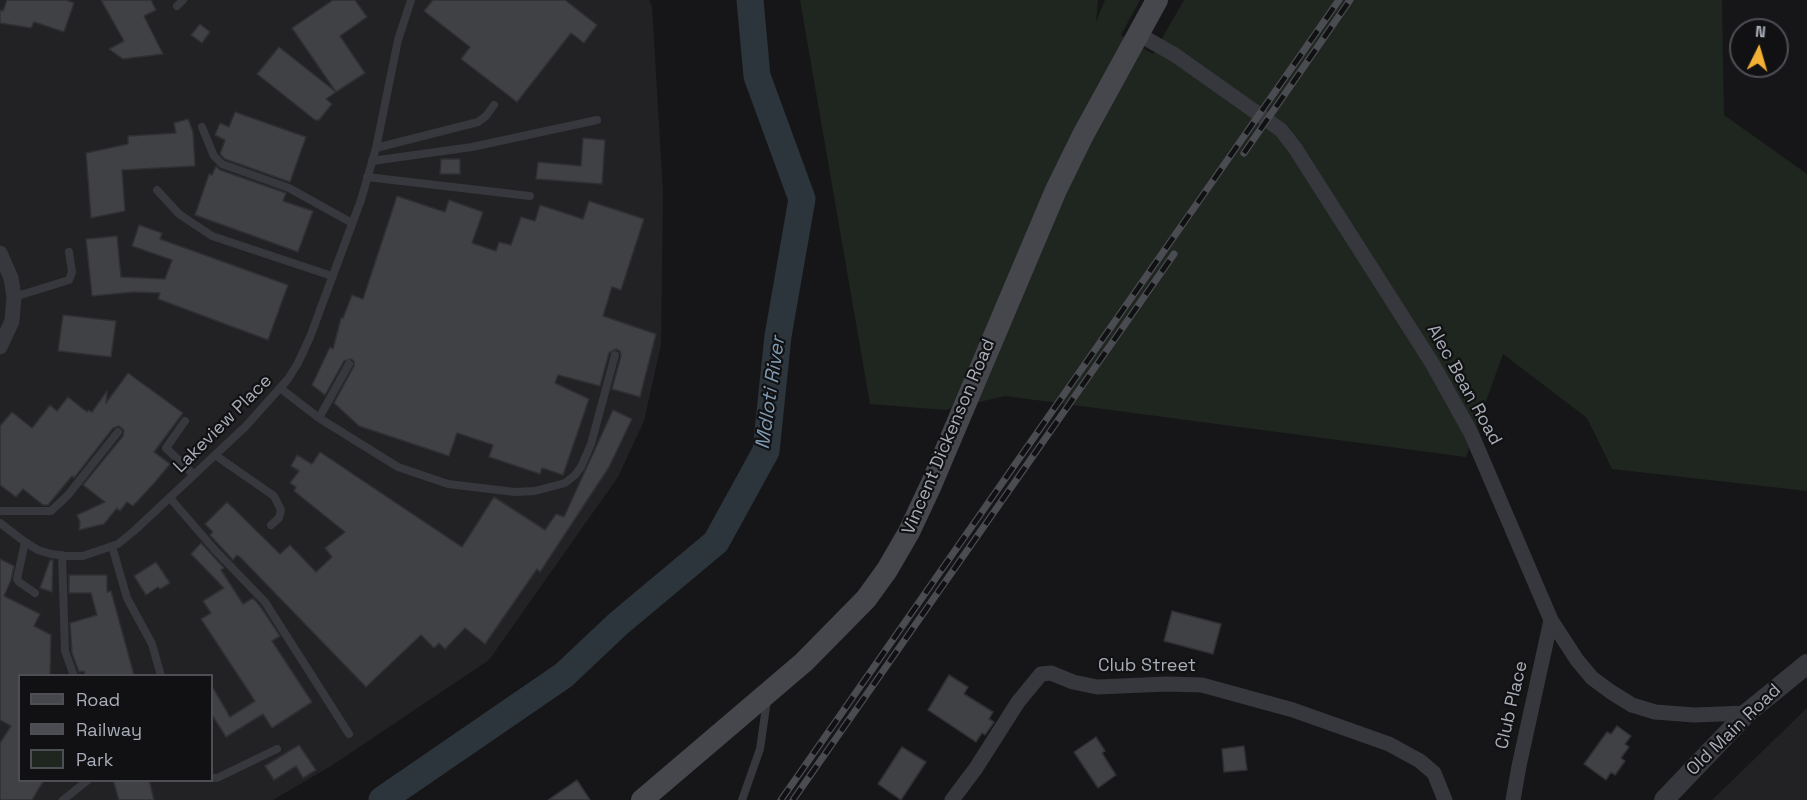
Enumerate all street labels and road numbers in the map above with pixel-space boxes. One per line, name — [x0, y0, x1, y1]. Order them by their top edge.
street label: Alec Bean Road — [1422, 321, 1506, 449]
street label: Vincent Dickenson Road — [898, 336, 1000, 538]
street label: Lakeview Place — [169, 370, 277, 478]
street label: Club Street — [1098, 655, 1196, 677]
street label: Club Place — [1491, 659, 1533, 751]
street label: Old Main Road — [1682, 680, 1786, 780]

